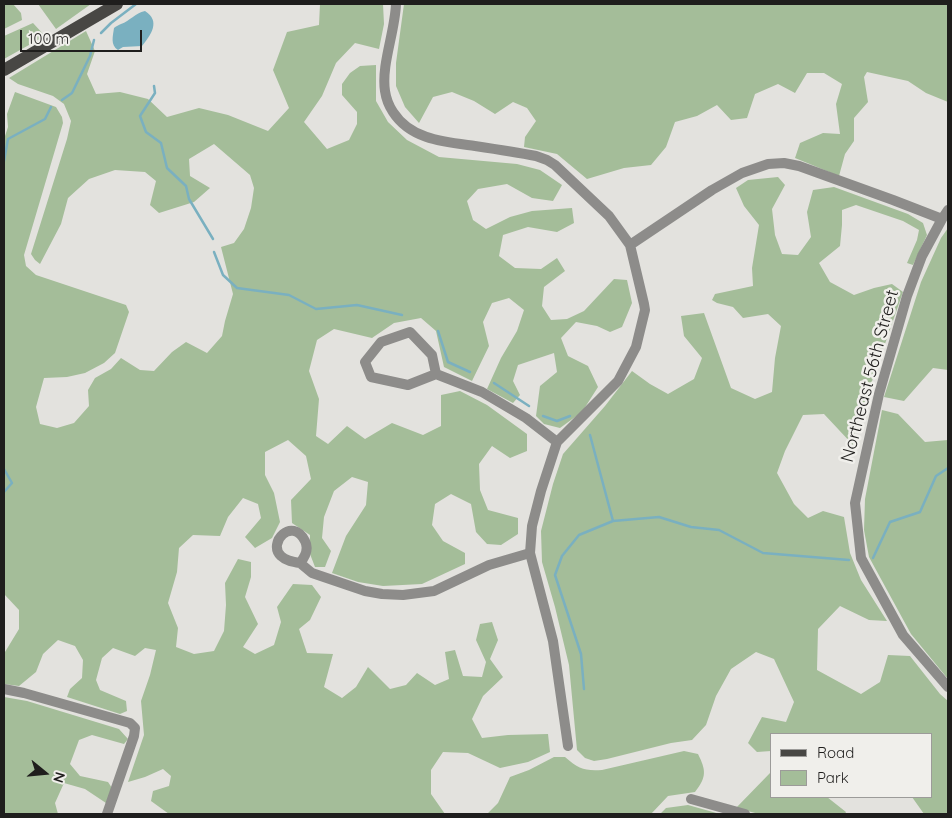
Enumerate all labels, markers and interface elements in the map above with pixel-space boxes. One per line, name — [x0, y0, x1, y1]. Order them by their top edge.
scale bar — [22, 20, 145, 52]
text: 100 m — [28, 29, 69, 48]
street label: Northeast 56th Street — [837, 287, 903, 465]
legend — [770, 733, 932, 798]
text: Road — [817, 743, 854, 762]
north arrow — [20, 748, 70, 798]
text: Park — [817, 768, 849, 787]
text: N — [49, 770, 69, 785]

